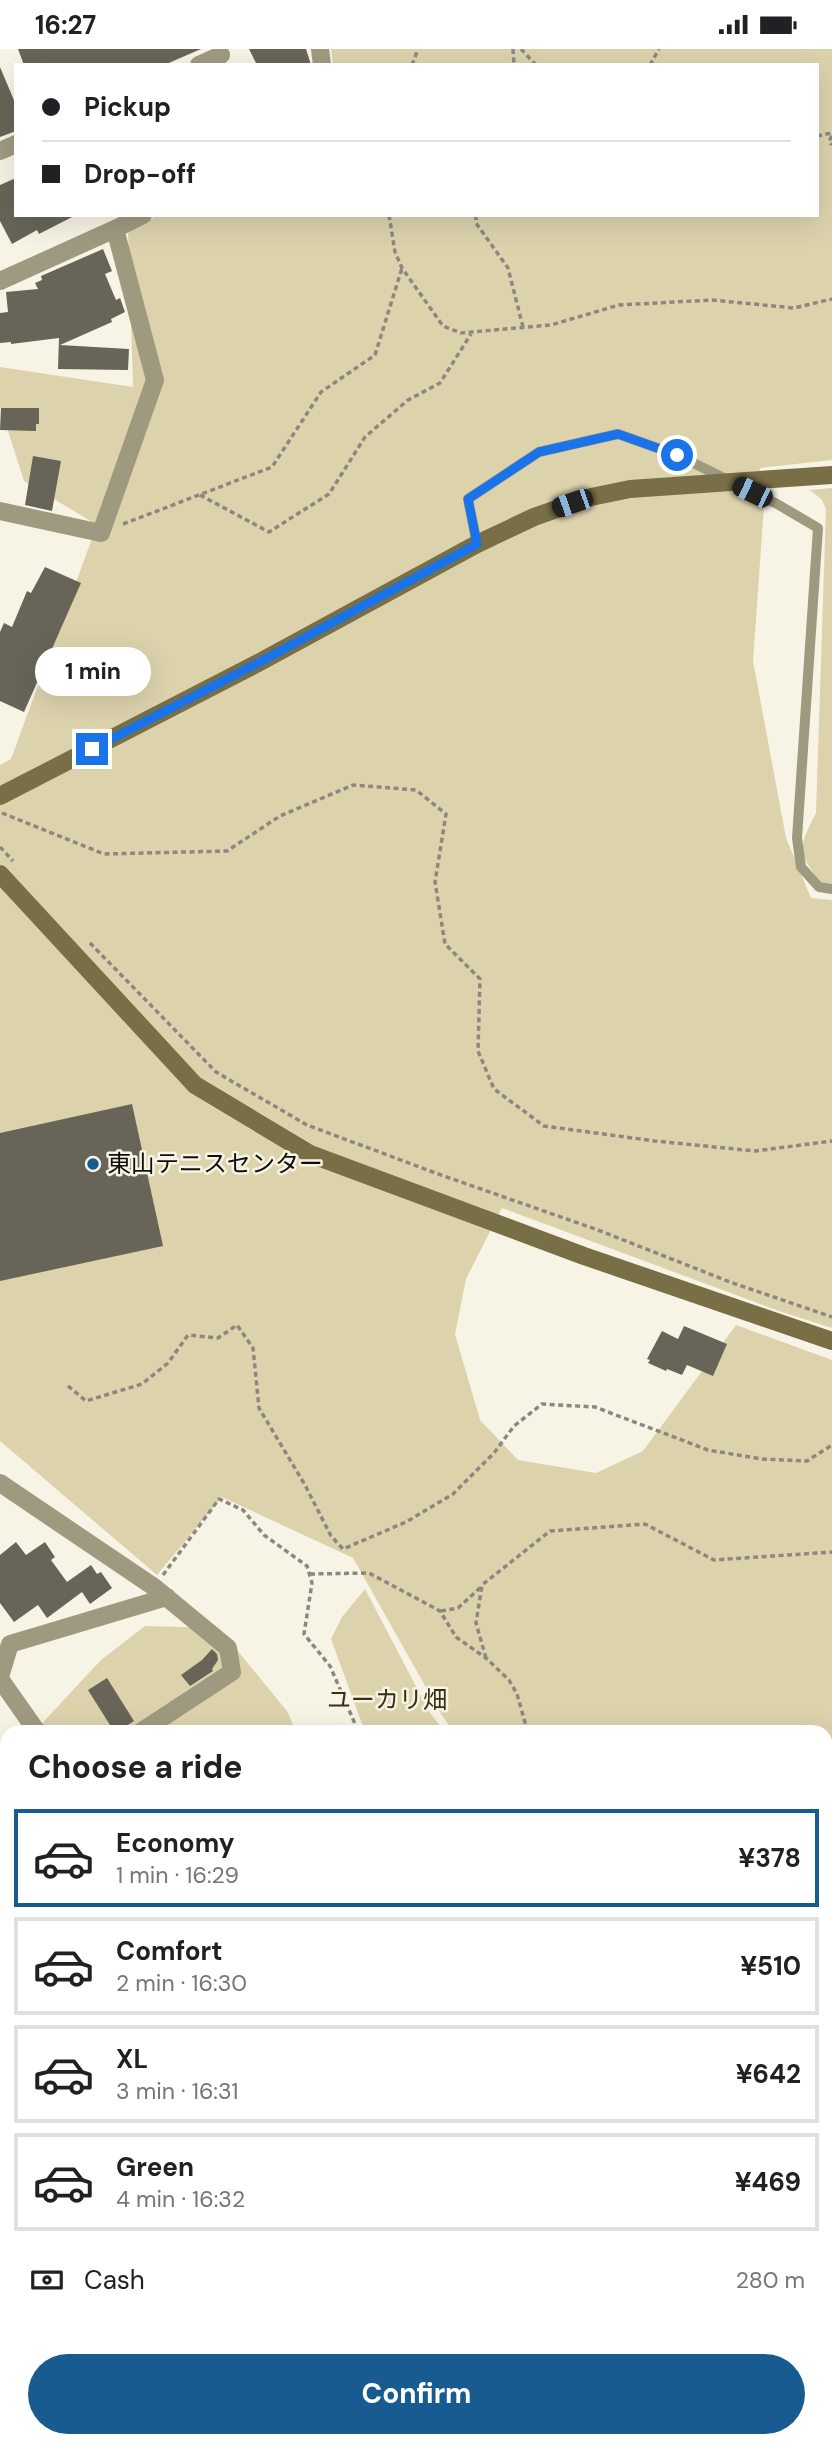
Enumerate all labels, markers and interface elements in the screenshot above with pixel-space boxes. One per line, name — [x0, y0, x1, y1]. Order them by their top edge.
text: 16:27 — [35, 8, 96, 42]
text: Pickup — [84, 90, 171, 124]
text: Drop-off — [84, 157, 196, 191]
route start — [661, 439, 693, 471]
car — [729, 473, 776, 511]
car — [549, 486, 596, 520]
callout: 1 min — [34, 647, 150, 697]
text: 1 min — [65, 656, 121, 686]
route end — [76, 733, 108, 765]
place label: 東山テニスセンター — [107, 1148, 323, 1179]
marker: 東山テニスセンター — [85, 1156, 101, 1172]
park label: ユーカリ畑 — [327, 1684, 447, 1715]
text: Choose a ride — [28, 1746, 243, 1788]
text: Economy — [116, 1826, 234, 1860]
icon: car — [32, 1827, 95, 1890]
text: ¥378 — [738, 1841, 801, 1875]
text: 1 min · 16:29 — [116, 1860, 239, 1890]
text: Comfort — [116, 1934, 222, 1968]
icon: car — [32, 1935, 95, 1998]
text: ¥510 — [740, 1949, 801, 1983]
text: 2 min · 16:30 — [116, 1968, 247, 1998]
text: XL — [116, 2042, 148, 2076]
icon: car — [32, 2043, 95, 2106]
text: ¥642 — [736, 2057, 801, 2091]
text: 3 min · 16:31 — [116, 2076, 238, 2106]
text: Green — [116, 2150, 194, 2184]
icon: car — [32, 2151, 95, 2214]
text: ¥469 — [735, 2165, 801, 2199]
text: 4 min · 16:32 — [116, 2184, 245, 2214]
icon: cash — [28, 2261, 66, 2299]
text: Cash — [84, 2263, 145, 2297]
text: 280 m — [736, 2265, 805, 2295]
button: Confirm — [28, 2354, 805, 2434]

